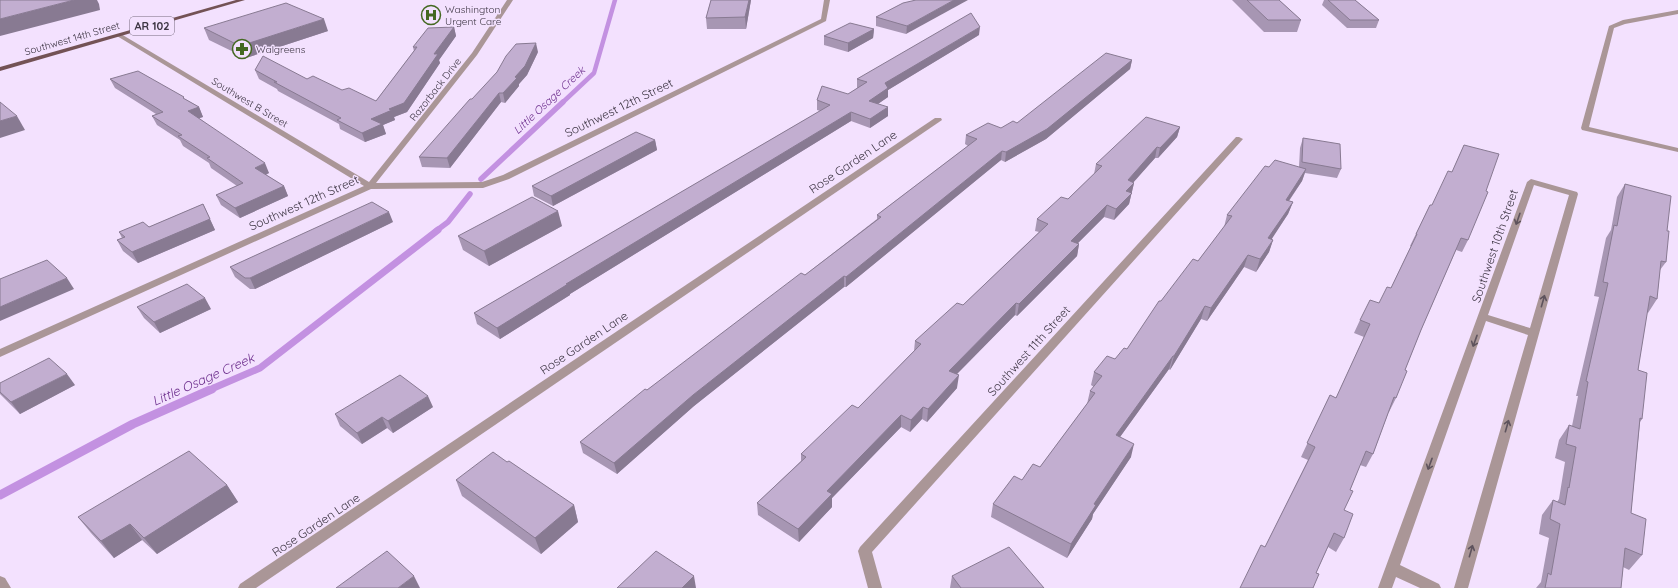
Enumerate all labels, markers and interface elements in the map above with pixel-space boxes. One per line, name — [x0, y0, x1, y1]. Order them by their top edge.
place label: Washington Urgent Care — [445, 3, 502, 28]
hospital icon: Washington Urgent Care — [420, 4, 442, 26]
road number: AR 102 — [130, 17, 174, 35]
street label: Southwest 14th Street — [23, 19, 122, 58]
pharmacy icon: Walgreens — [231, 38, 253, 60]
place label: Walgreens — [256, 43, 306, 56]
street label: Razorback Drive — [407, 55, 464, 124]
water label: Little Osage Creek — [510, 62, 589, 137]
street label: Southwest B Street — [209, 74, 291, 131]
street label: Southwest 12th Street — [562, 75, 675, 140]
street label: Rose Garden Lane — [806, 127, 900, 197]
street label: Southwest 12th Street — [247, 172, 361, 234]
street label: Southwest 10th Street — [1468, 187, 1521, 305]
one-way arrow — [1514, 212, 1521, 225]
one-way arrow — [1540, 294, 1547, 307]
street label: Southwest 11th Street — [984, 302, 1073, 399]
street label: Rose Garden Lane — [537, 308, 631, 378]
one-way arrow — [1470, 335, 1478, 347]
water label: Little Osage Creek — [150, 349, 257, 409]
one-way arrow — [1504, 419, 1511, 432]
one-way arrow — [1426, 457, 1433, 470]
street label: Rose Garden Lane — [269, 490, 363, 560]
one-way arrow — [1468, 544, 1475, 557]

